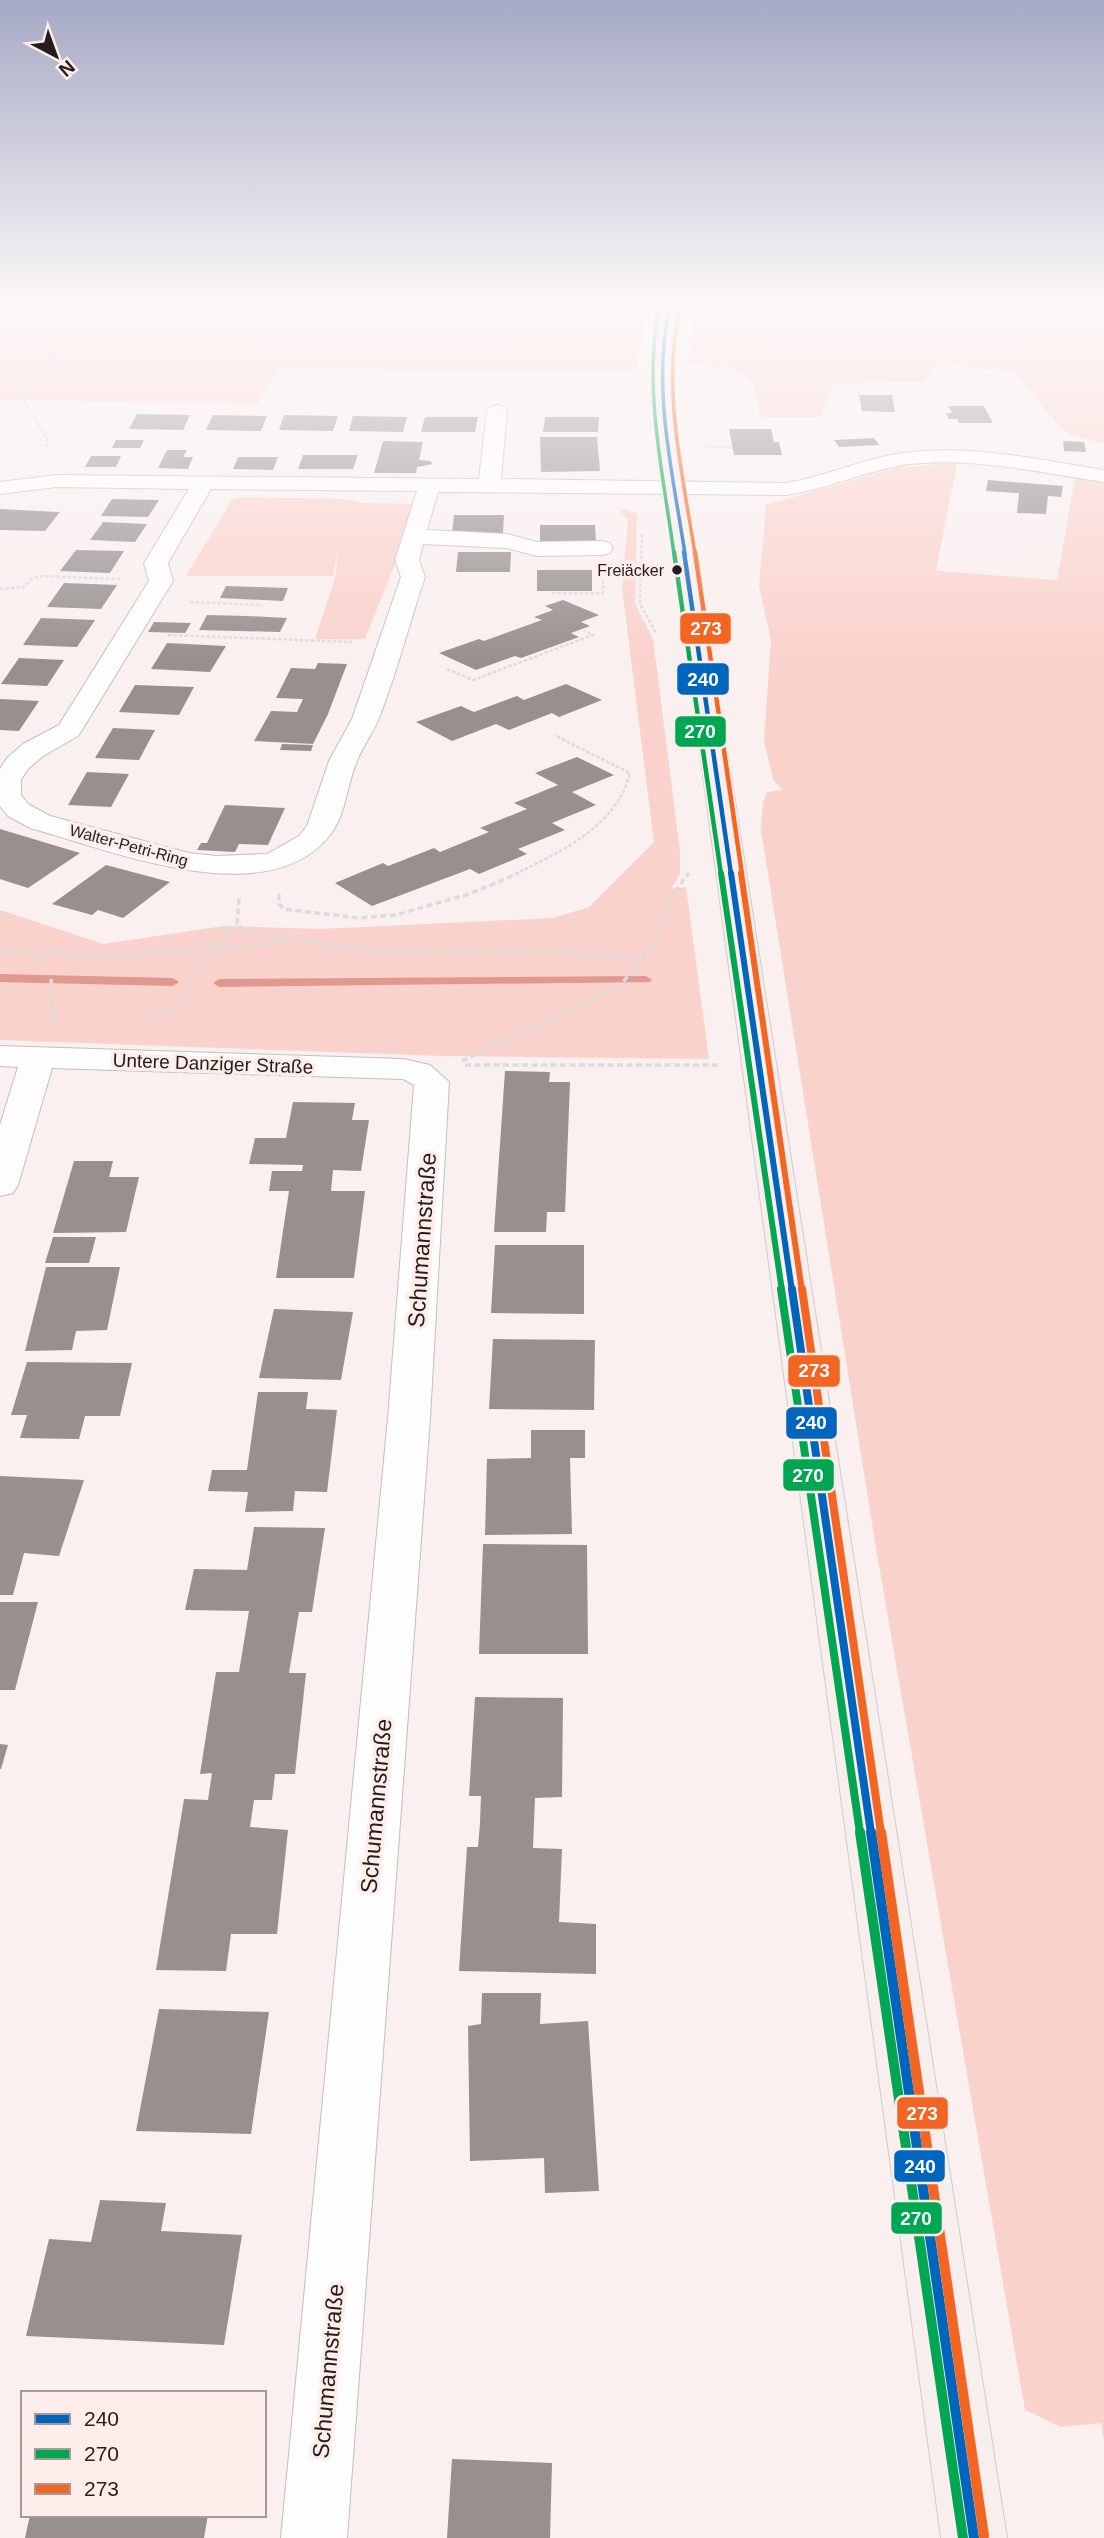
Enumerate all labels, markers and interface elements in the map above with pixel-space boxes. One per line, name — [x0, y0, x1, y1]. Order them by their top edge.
north arrow — [21, 21, 91, 91]
text: N — [55, 56, 79, 81]
place label: Freiäcker — [597, 562, 665, 579]
marker: Freiäcker — [670, 563, 684, 577]
line badge: 273 — [679, 612, 732, 645]
text: 273 — [690, 618, 722, 639]
line badge: 240 — [676, 662, 730, 696]
text: 240 — [687, 669, 719, 690]
line badge: 270 — [674, 715, 727, 748]
text: 270 — [684, 721, 716, 742]
street label: Walter-Petri-Ring — [68, 821, 190, 869]
street label: Untere Danziger Straße — [112, 1050, 314, 1077]
street label: Schumannstraße — [403, 1152, 441, 1328]
line badge: 273 — [787, 1354, 841, 1388]
text: 273 — [798, 1360, 830, 1381]
line badge: 240 — [785, 1406, 838, 1440]
text: 240 — [795, 1412, 827, 1433]
line badge: 270 — [782, 1458, 835, 1492]
text: 270 — [792, 1465, 824, 1486]
street label: Schumannstraße — [355, 1718, 397, 1894]
line badge: 273 — [896, 2096, 949, 2130]
text: 273 — [906, 2103, 938, 2124]
line badge: 240 — [893, 2149, 946, 2183]
text: 240 — [904, 2156, 936, 2177]
line badge: 270 — [890, 2201, 943, 2235]
text: 270 — [900, 2208, 932, 2229]
street label: Schumannstraße — [307, 2283, 349, 2459]
legend — [21, 2391, 266, 2517]
text: 240 — [84, 2407, 119, 2430]
text: 270 — [84, 2442, 119, 2465]
text: 273 — [84, 2477, 119, 2500]

